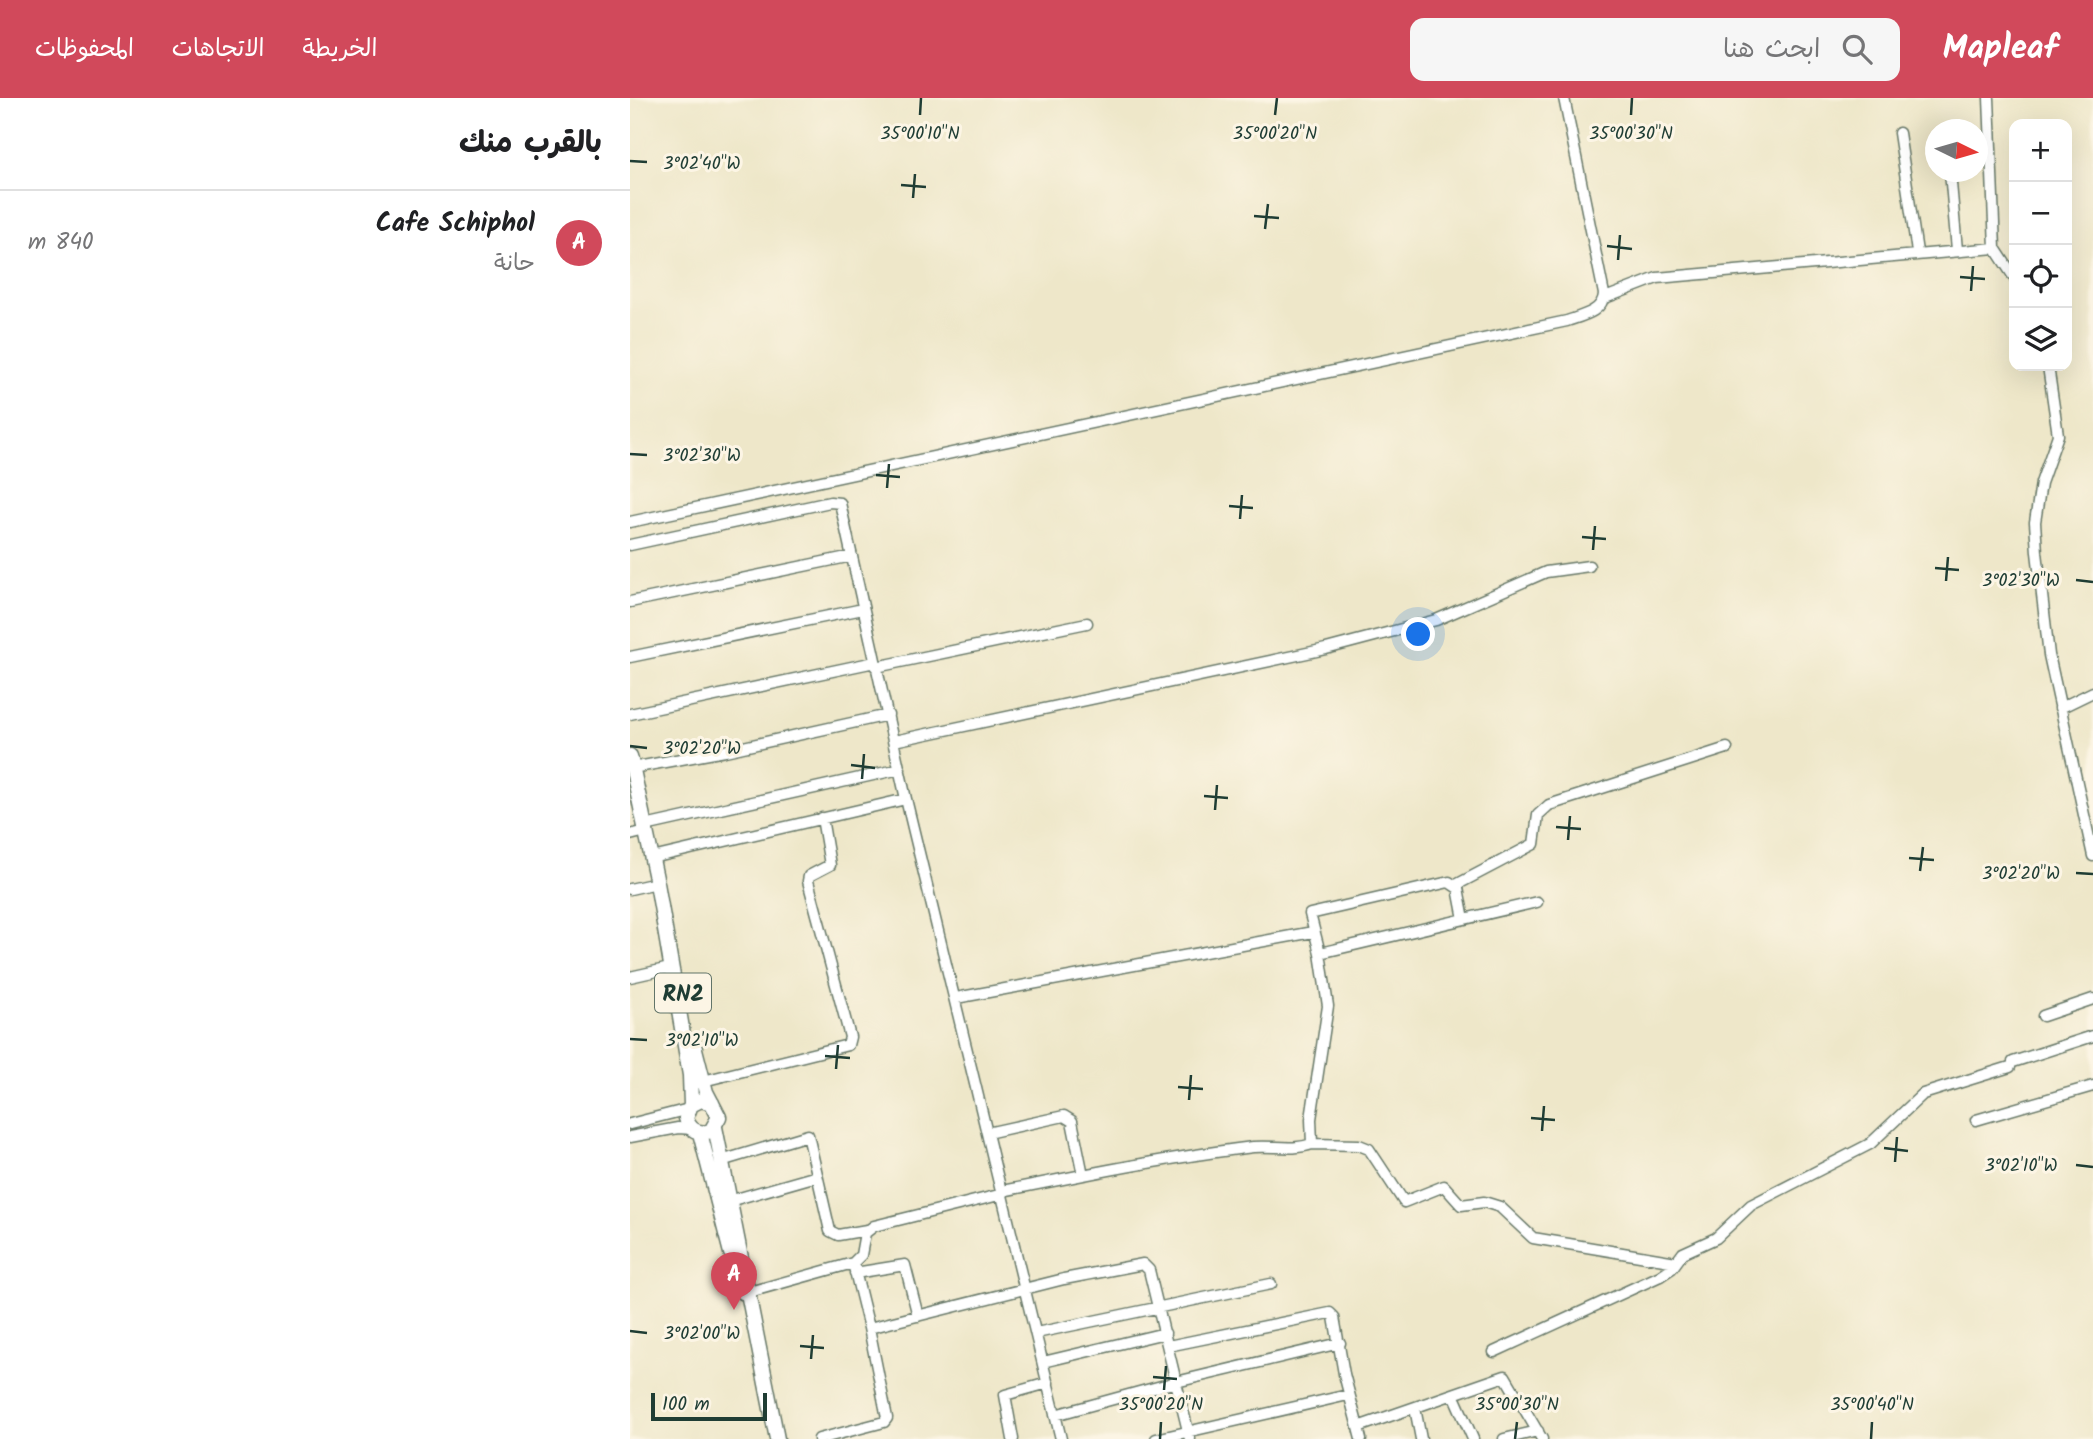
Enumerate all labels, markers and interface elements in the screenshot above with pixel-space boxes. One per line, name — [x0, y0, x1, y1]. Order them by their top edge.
search box — [1410, 18, 1900, 81]
text: Mapleaf — [1942, 23, 2058, 76]
text: ابحث هنا — [1723, 29, 1820, 71]
text: المحفوظات — [35, 30, 134, 69]
text: الاتجاهات — [172, 30, 265, 69]
text: الخريطة — [303, 30, 377, 69]
icon: search — [1838, 30, 1876, 68]
north arrow — [1925, 119, 1988, 182]
map controls — [2009, 119, 2072, 371]
button: + — [2009, 119, 2072, 182]
text: بالقرب منك — [459, 120, 602, 168]
text: 35°00'10"N — [880, 120, 960, 149]
text: 35°00'20"N — [1233, 120, 1317, 149]
text: 35°00'30"N — [1589, 120, 1673, 149]
text: 3°02'40"W — [663, 150, 741, 179]
button: − — [2009, 182, 2072, 245]
text: Cafe Schiphol — [376, 203, 535, 245]
text: 840 m — [28, 225, 94, 261]
text: A — [572, 225, 586, 261]
button: locate — [2009, 245, 2072, 308]
text: حانة — [494, 246, 535, 282]
button: layers — [2009, 308, 2072, 371]
text: 3°02'30"W — [663, 442, 741, 471]
text: 3°02'30"W — [1982, 567, 2060, 596]
your location — [1401, 617, 1435, 651]
text: 3°02'20"W — [663, 735, 741, 764]
text: 3°02'20"W — [1982, 860, 2060, 889]
road number: RN2 — [655, 974, 711, 1012]
text: 3°02'10"W — [665, 1027, 739, 1056]
text: 3°02'10"W — [1984, 1152, 2058, 1181]
pin: A — [711, 1252, 757, 1310]
text: 3°02'00"W — [664, 1320, 740, 1349]
scale bar — [651, 1390, 766, 1422]
text: 100 m — [662, 1390, 710, 1420]
text: 35°00'20"N — [1119, 1391, 1203, 1420]
text: 35°00'30"N — [1475, 1391, 1559, 1420]
text: 35°00'40"N — [1830, 1391, 1914, 1420]

